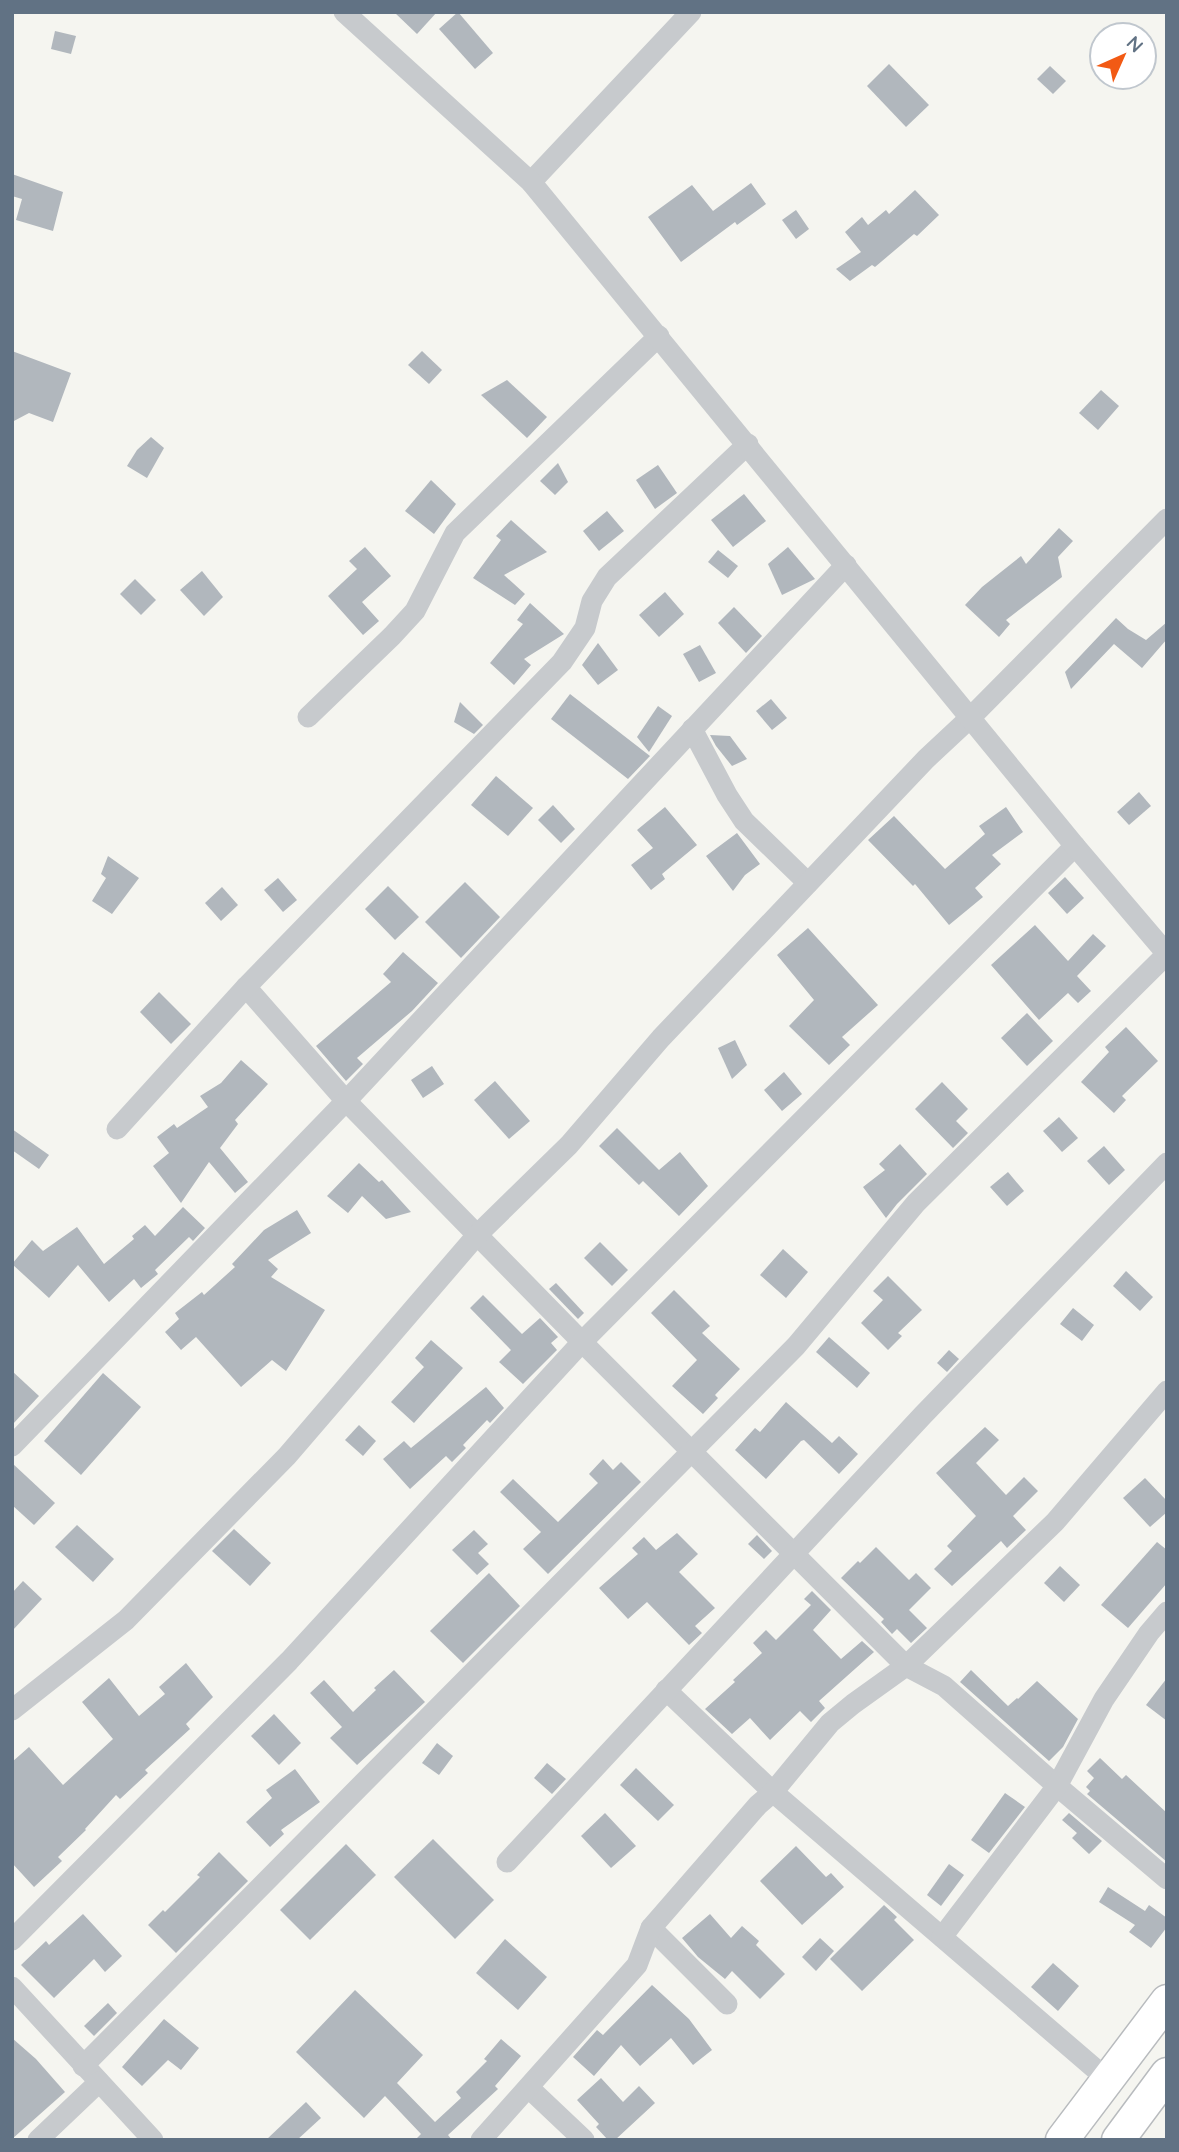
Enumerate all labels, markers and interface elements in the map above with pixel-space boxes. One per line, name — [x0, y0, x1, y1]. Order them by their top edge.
north arrow — [1088, 21, 1158, 91]
text: N — [1122, 31, 1148, 57]

